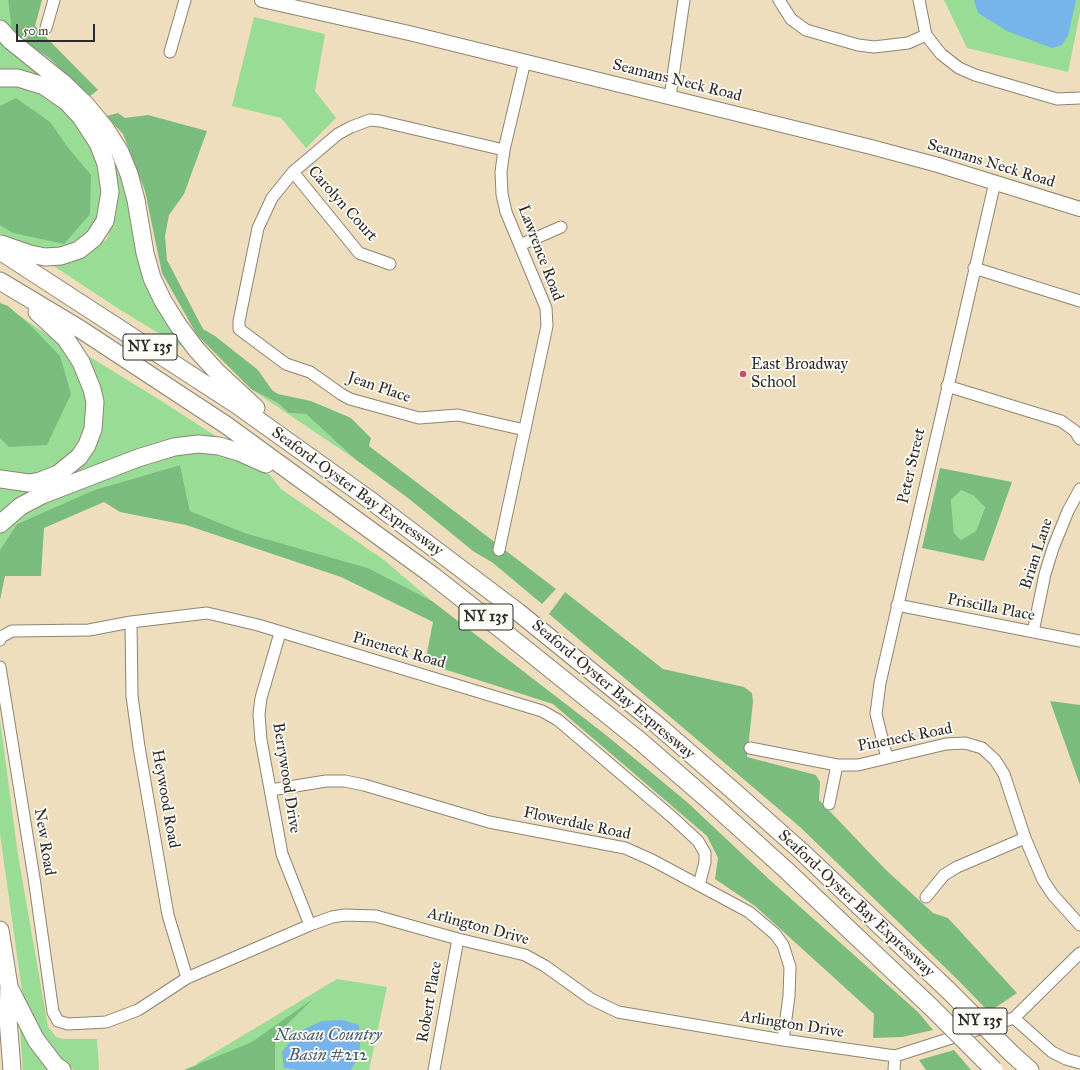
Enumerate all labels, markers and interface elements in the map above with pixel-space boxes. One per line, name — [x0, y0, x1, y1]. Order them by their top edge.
scale bar — [18, 16, 97, 42]
text: 50 m — [23, 24, 48, 38]
street label: Seamans Neck Road — [610, 56, 744, 106]
street label: Seamans Neck Road — [925, 135, 1057, 193]
street label: Carolyn Court — [303, 162, 381, 246]
street label: Lawrence Road — [513, 202, 567, 304]
road number: NY 135 — [123, 334, 177, 360]
place label: East Broadway School — [751, 355, 848, 393]
street label: Jean Place — [345, 368, 413, 408]
marker: East Broadway School — [738, 369, 748, 379]
street label: Seaford-Oyster Bay Expressway — [268, 423, 446, 561]
street label: Peter Street — [894, 426, 930, 506]
street label: Brian Lane — [1016, 516, 1058, 592]
street label: Priscilla Place — [946, 590, 1036, 626]
road number: NY 135 — [459, 604, 513, 630]
street label: Seaford-Oyster Bay Expressway — [527, 616, 699, 764]
street label: Pineneck Road — [350, 629, 448, 673]
street label: Pineneck Road — [856, 719, 954, 757]
street label: Berrywood Drive — [268, 721, 304, 835]
street label: Heywood Road — [147, 748, 183, 850]
street label: Flowerdale Road — [522, 803, 632, 845]
street label: New Road — [29, 807, 59, 877]
street label: Seaford-Oyster Bay Expressway — [774, 826, 938, 982]
street label: Arlington Drive — [425, 904, 531, 950]
street label: Robert Place — [413, 960, 447, 1044]
street label: Arlington Drive — [739, 1007, 845, 1043]
road number: NY 135 — [953, 1008, 1007, 1034]
water label: Nassau Country Basin #212 — [274, 1026, 382, 1066]

